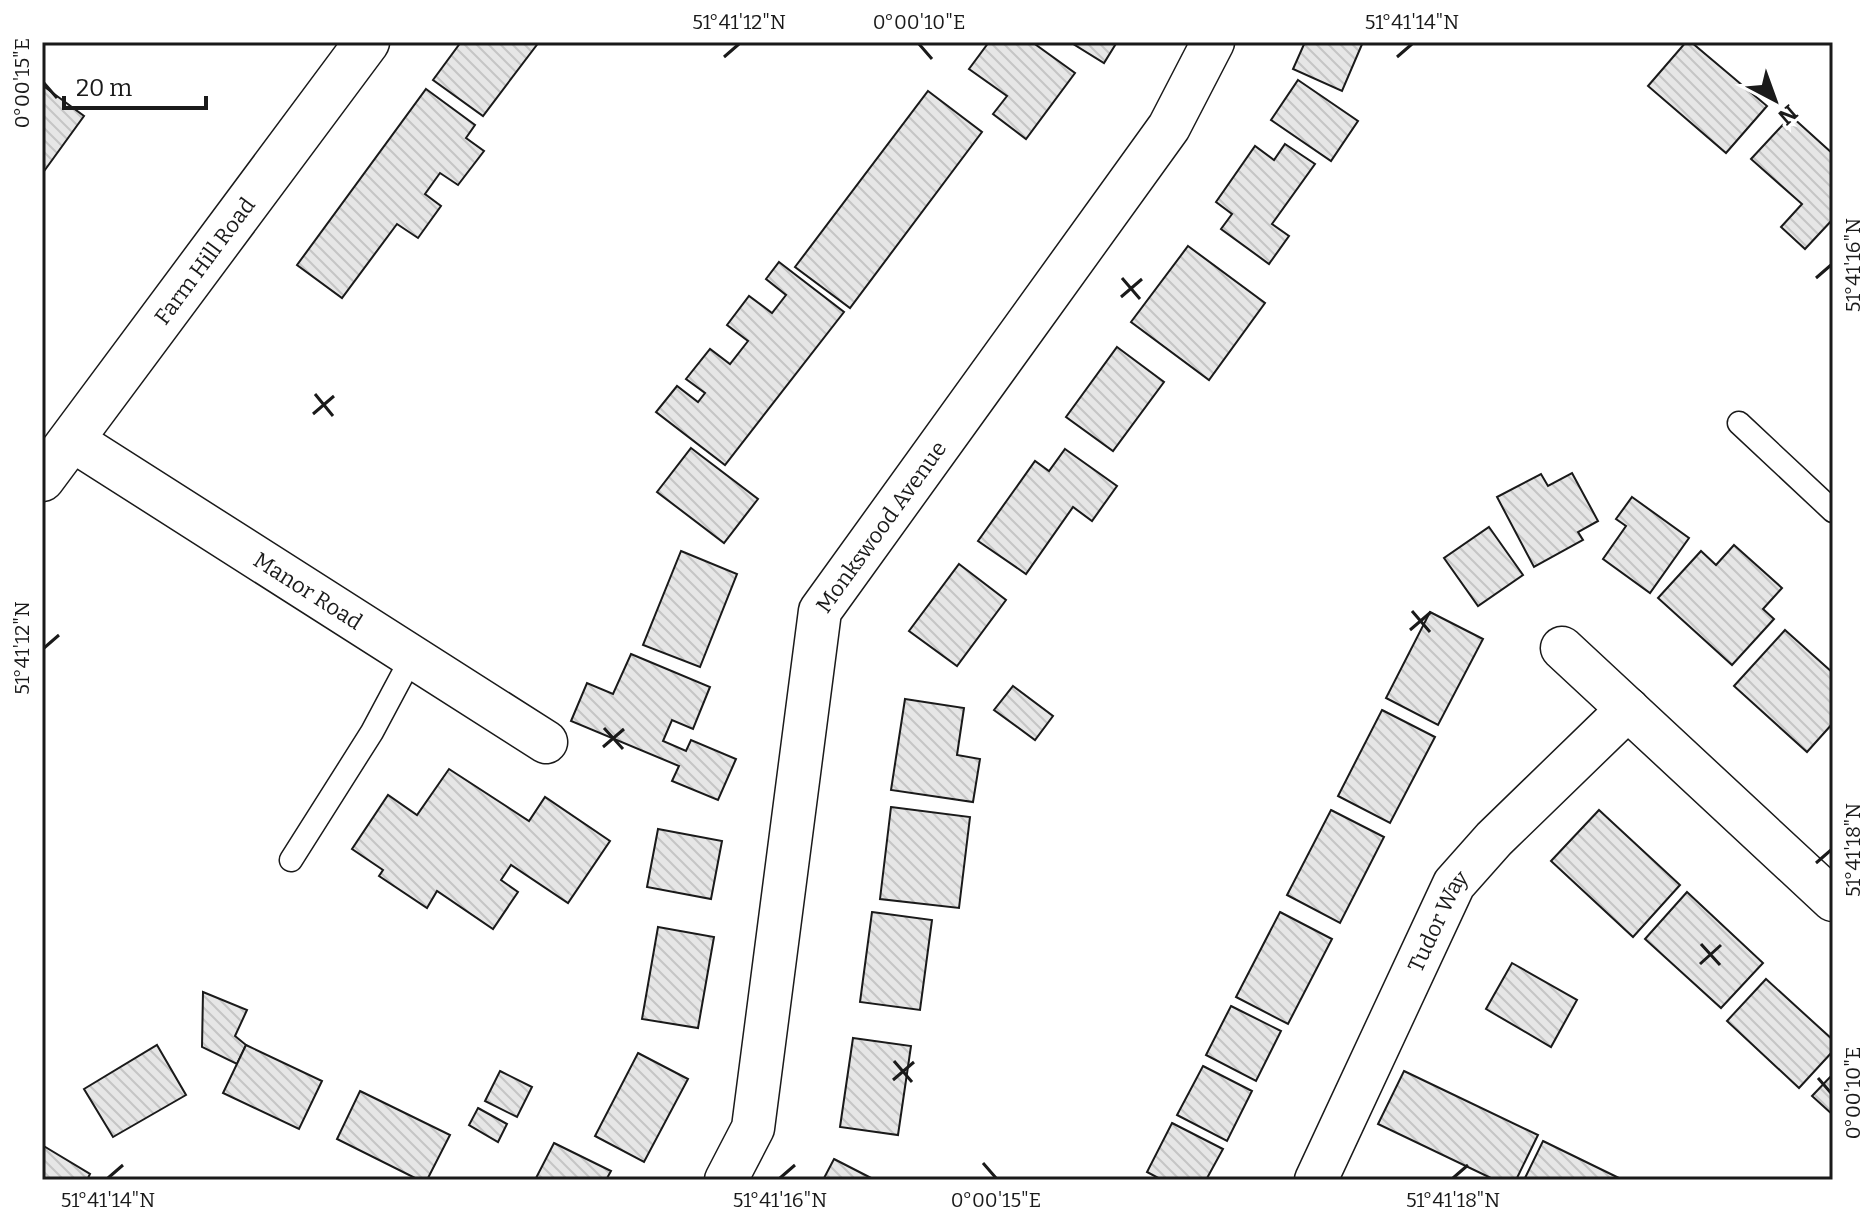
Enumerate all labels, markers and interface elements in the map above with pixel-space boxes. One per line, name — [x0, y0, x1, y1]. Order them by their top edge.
text: 51°41'12"N — [692, 10, 786, 34]
text: 0°00'10"E — [873, 10, 965, 34]
text: 51°41'14"N — [1365, 10, 1459, 34]
text: 0°00'15"E — [10, 38, 34, 128]
scale bar — [64, 60, 206, 110]
north arrow — [1735, 60, 1815, 140]
text: 20 m — [76, 74, 132, 102]
text: N — [1773, 99, 1803, 130]
street label: Farm Hill Road — [148, 192, 260, 330]
text: 51°41'16"N — [1841, 218, 1865, 312]
street label: Monkswood Avenue — [810, 435, 952, 618]
street label: Manor Road — [249, 546, 368, 635]
text: 51°41'12"N — [10, 601, 34, 695]
text: 51°41'18"N — [1841, 803, 1865, 897]
street label: Tudor Way — [1401, 864, 1474, 976]
text: 0°00'10"E — [1841, 1047, 1865, 1139]
text: 51°41'14"N — [61, 1188, 155, 1212]
text: 51°41'16"N — [733, 1188, 827, 1212]
text: 0°00'15"E — [951, 1188, 1041, 1212]
text: 51°41'18"N — [1406, 1188, 1500, 1212]

